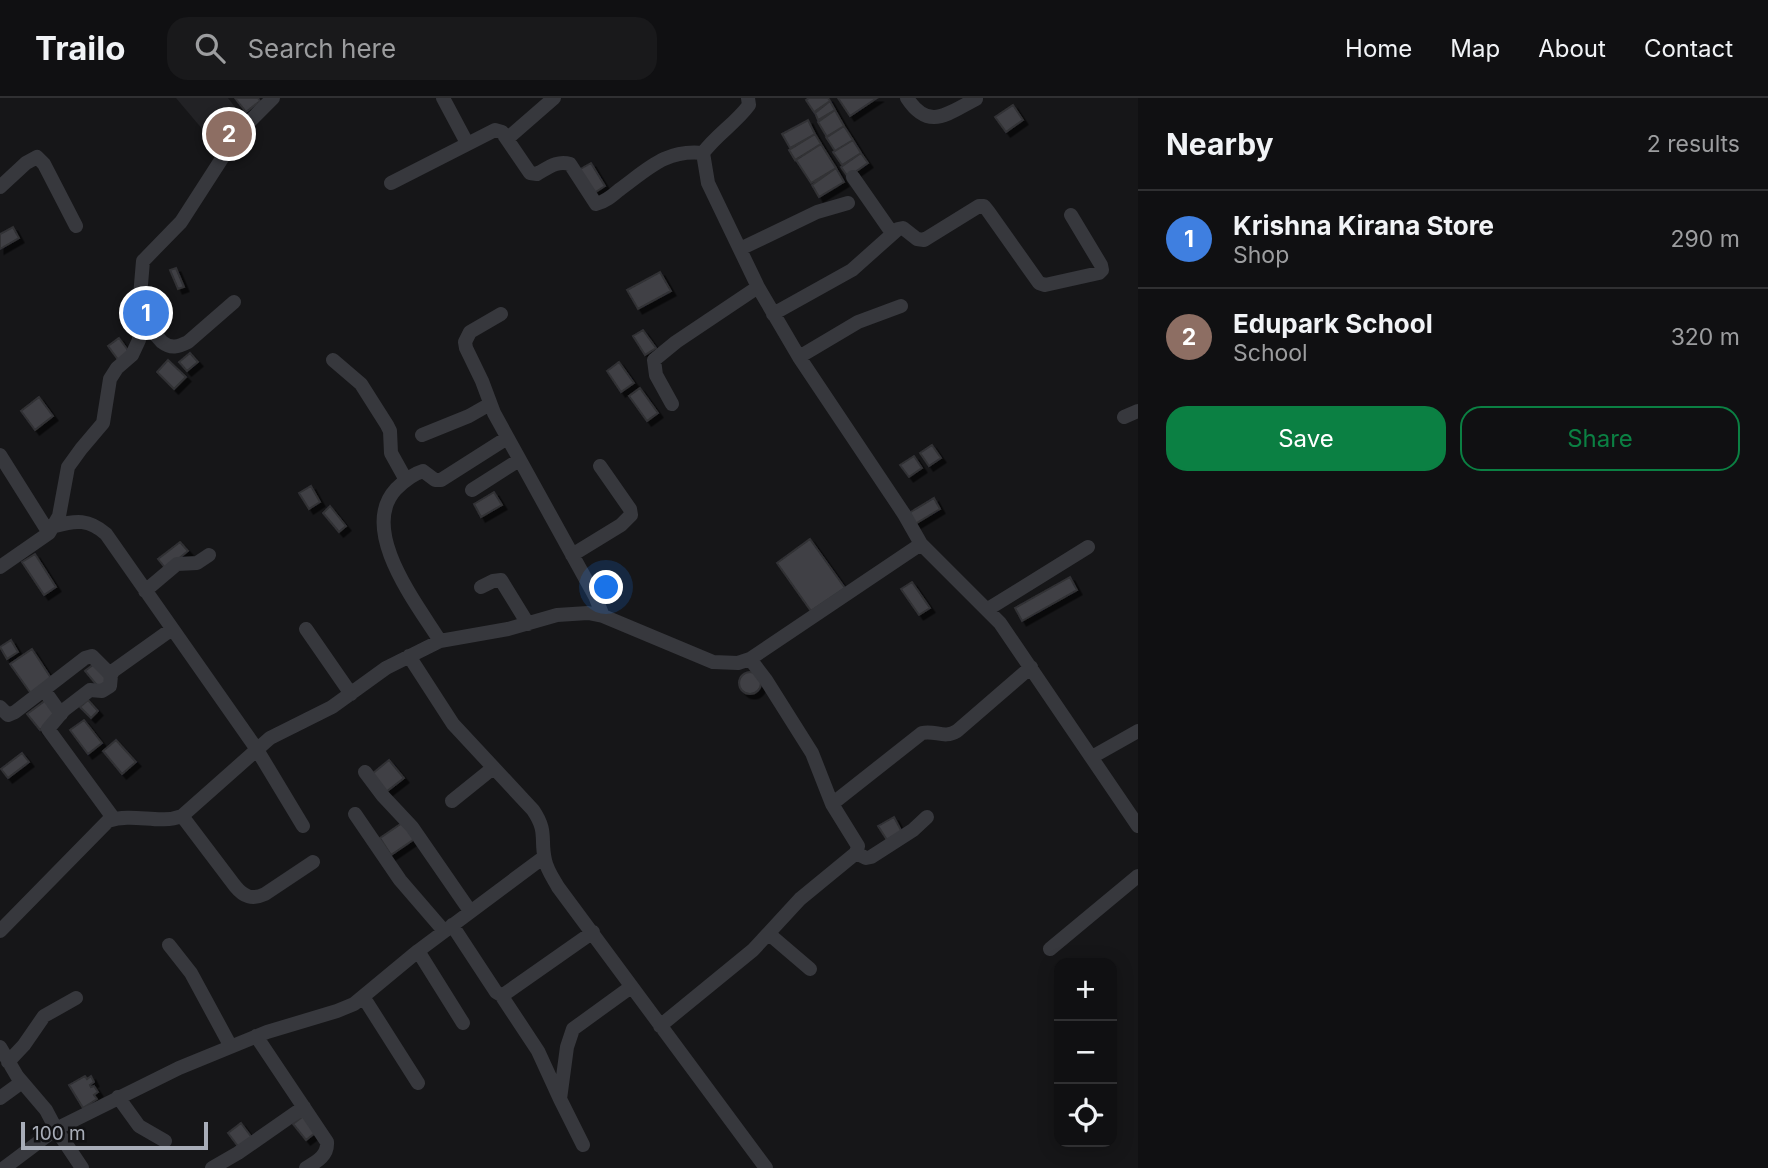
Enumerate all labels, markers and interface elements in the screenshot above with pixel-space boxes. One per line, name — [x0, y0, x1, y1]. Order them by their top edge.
search box — [167, 17, 657, 80]
text: Trailo — [35, 28, 125, 68]
icon: search — [191, 29, 229, 67]
text: Search here — [247, 33, 396, 64]
text: Home — [1345, 34, 1412, 63]
text: Map — [1450, 34, 1500, 63]
text: About — [1538, 34, 1606, 63]
text: Contact — [1644, 34, 1733, 63]
pin: 2 — [206, 108, 252, 160]
text: Nearby — [1166, 126, 1274, 162]
text: 2 results — [1647, 130, 1740, 158]
text: Krishna Kirana Store — [1233, 210, 1494, 241]
text: 1 — [1184, 225, 1194, 253]
text: 290 m — [1671, 225, 1740, 253]
text: Shop — [1233, 241, 1289, 269]
pin: 1 — [123, 287, 169, 339]
text: Edupark School — [1233, 308, 1433, 339]
text: 2 — [1182, 323, 1196, 351]
text: 320 m — [1671, 323, 1740, 351]
text: School — [1233, 339, 1308, 367]
button: Save — [1166, 406, 1446, 471]
button: Share — [1460, 406, 1740, 471]
your location — [589, 570, 623, 604]
map controls — [1054, 958, 1117, 1147]
button: + — [1054, 958, 1117, 1021]
button: − — [1054, 1021, 1117, 1084]
button: locate — [1054, 1084, 1117, 1147]
scale bar — [21, 1119, 208, 1151]
text: 100 m — [32, 1122, 86, 1145]

